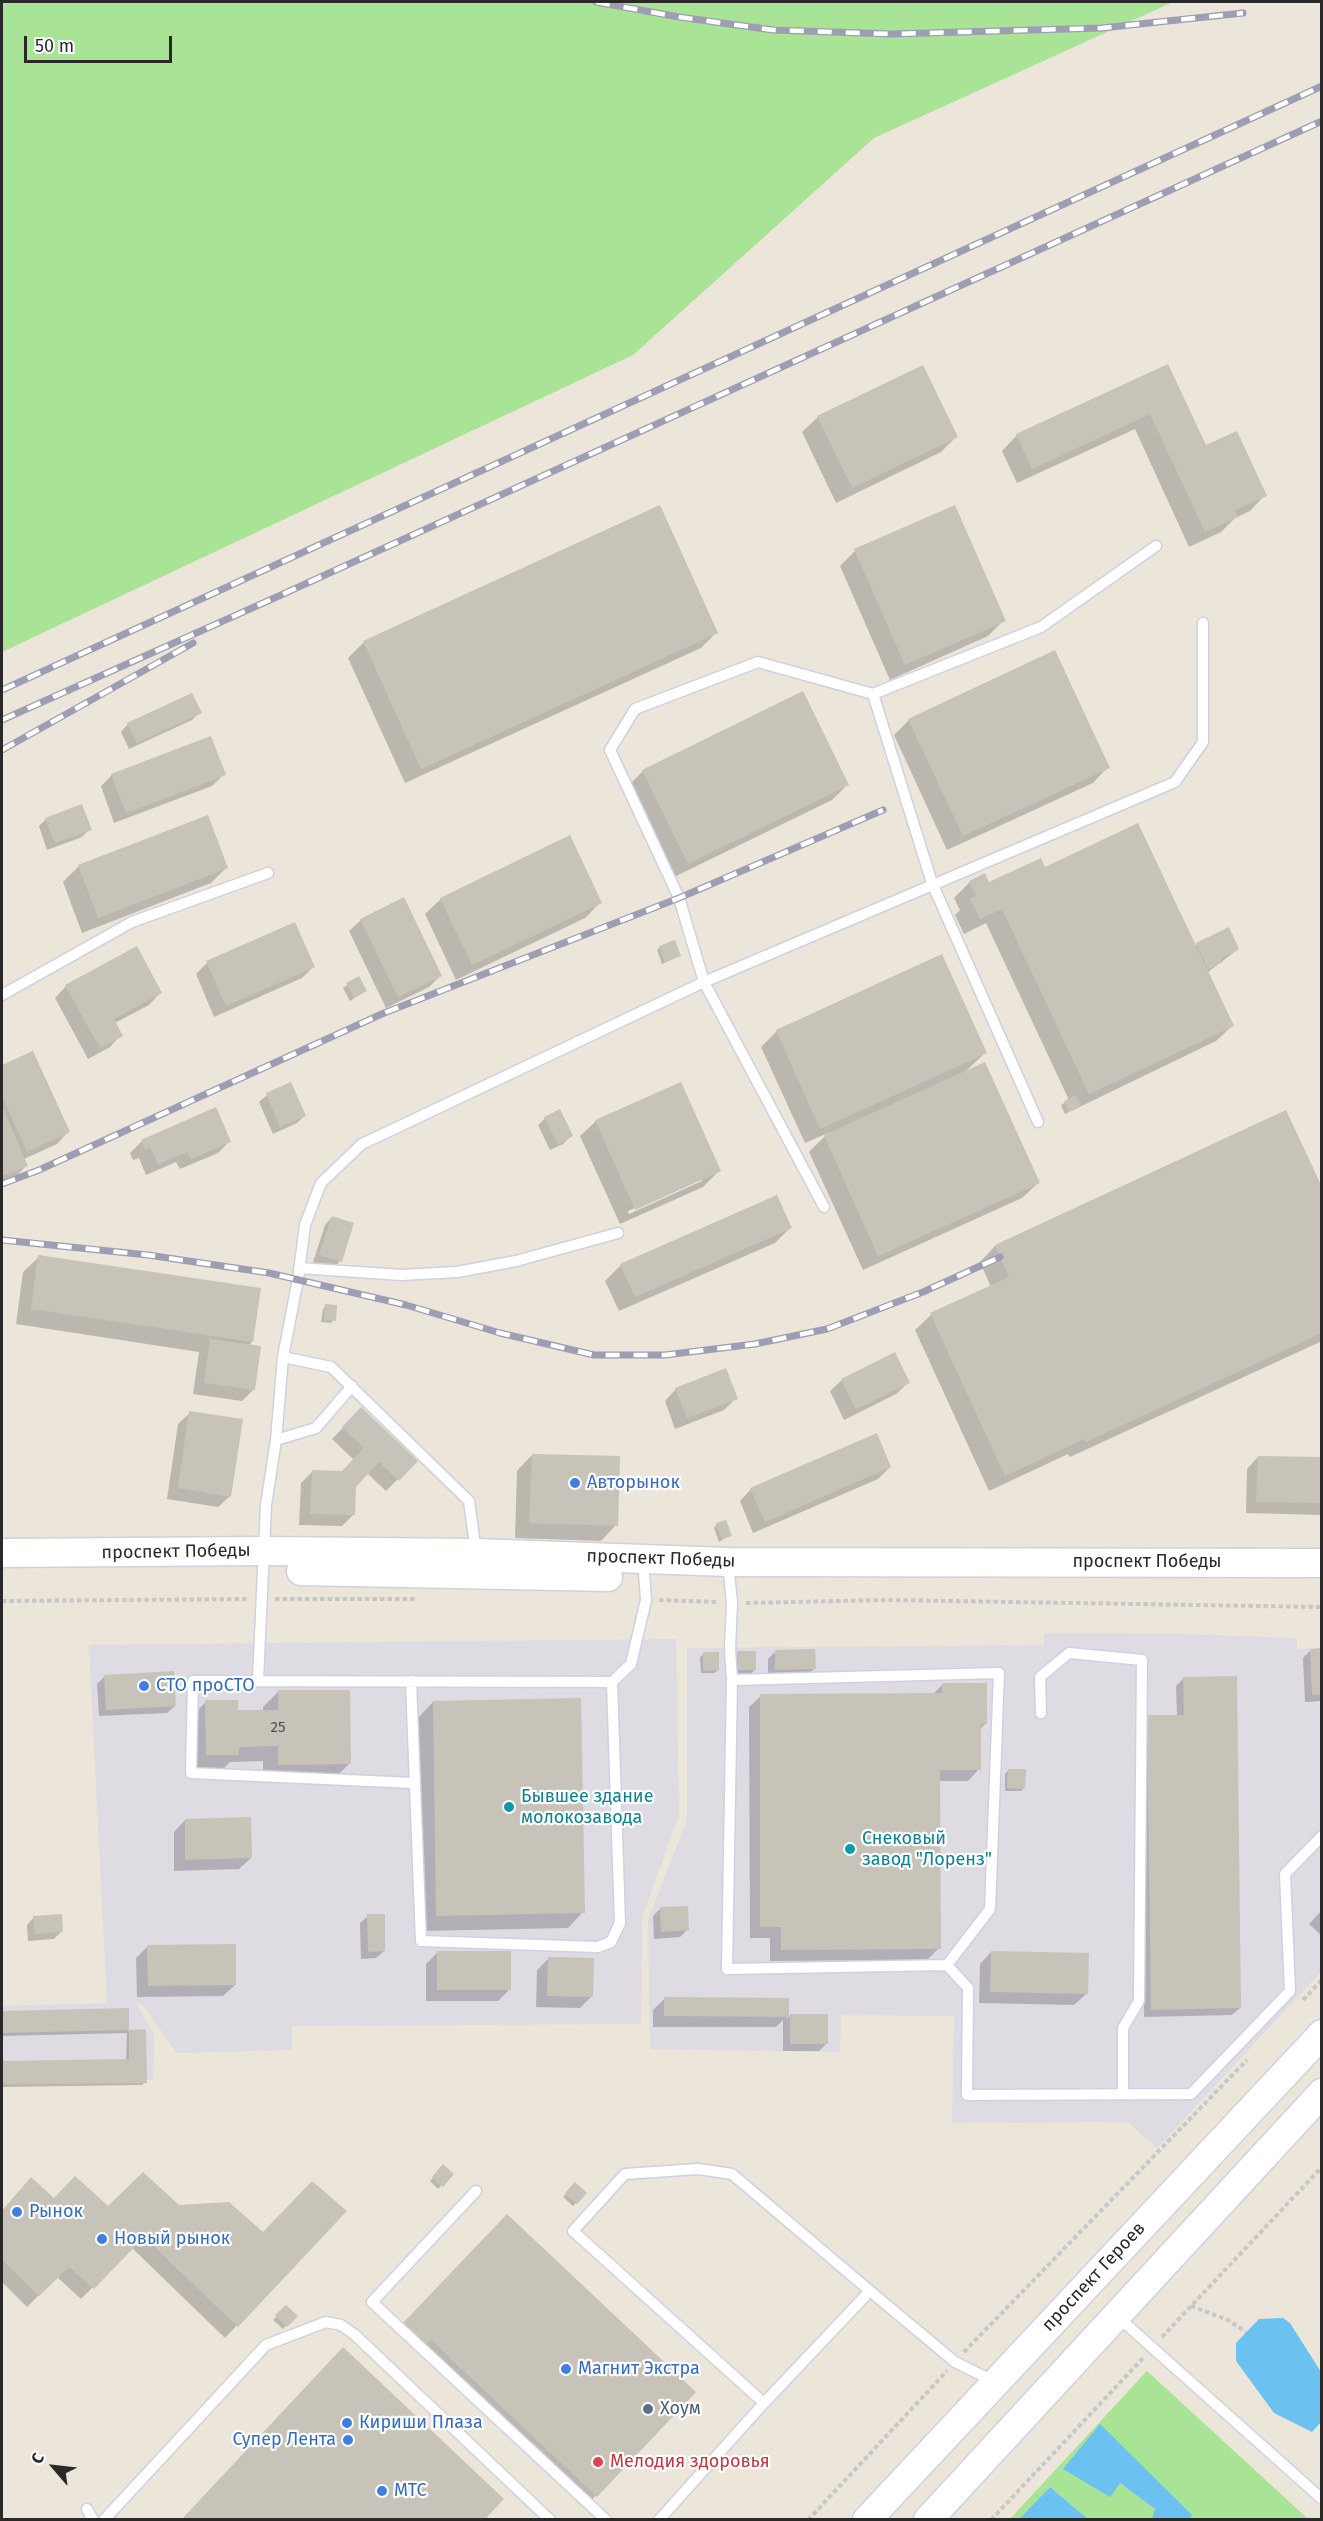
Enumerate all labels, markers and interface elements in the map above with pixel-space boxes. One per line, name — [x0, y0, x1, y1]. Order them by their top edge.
scale bar — [27, 24, 176, 62]
text: 50 m — [35, 35, 74, 57]
place label: Авторынок — [587, 1472, 680, 1494]
marker: Авторынок — [568, 1476, 582, 1490]
street label: проспект Победы — [101, 1540, 251, 1564]
street label: проспект Победы — [586, 1546, 736, 1572]
street label: проспект Победы — [1072, 1551, 1222, 1573]
place label: СТО проСТО — [156, 1675, 255, 1697]
marker: СТО проСТО — [137, 1679, 151, 1693]
house number: 25 — [271, 1719, 285, 1737]
place label: Бывшее здание молокозавода — [521, 1786, 653, 1828]
marker: Бывшее здание молокозавода — [502, 1800, 516, 1814]
place label: Снековый завод "Лоренз" — [862, 1828, 992, 1870]
marker: Снековый завод "Лоренз" — [843, 1842, 857, 1856]
place label: Рынок — [29, 2201, 83, 2223]
marker: Рынок — [10, 2205, 24, 2219]
street label: проспект Героев — [1038, 2218, 1150, 2336]
place label: Новый рынок — [114, 2228, 230, 2250]
marker: Новый рынок — [95, 2232, 109, 2246]
place label: Магнит Экстра — [578, 2358, 700, 2380]
marker: Магнит Экстра — [559, 2362, 573, 2376]
place label: Хоум — [660, 2398, 701, 2420]
marker: Хоум — [641, 2402, 655, 2416]
place label: Кириши Плаза — [359, 2412, 483, 2434]
marker: Кириши Плаза — [340, 2416, 354, 2430]
place label: Супер Лента — [233, 2429, 336, 2451]
marker: Супер Лента — [341, 2433, 355, 2447]
north arrow — [24, 2437, 84, 2497]
text: С — [27, 2450, 48, 2467]
place label: Мелодия здоровья — [610, 2451, 770, 2473]
marker: Мелодия здоровья — [591, 2455, 605, 2469]
place label: МТС — [394, 2480, 427, 2502]
marker: МТС — [375, 2484, 389, 2498]

